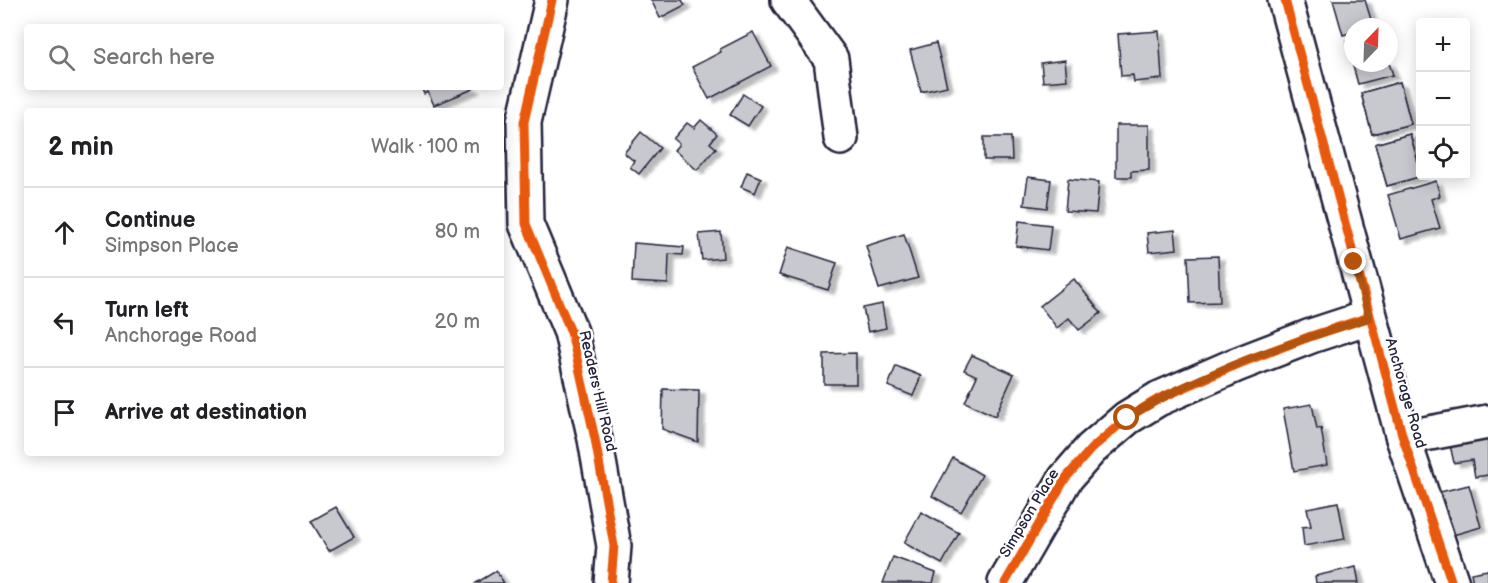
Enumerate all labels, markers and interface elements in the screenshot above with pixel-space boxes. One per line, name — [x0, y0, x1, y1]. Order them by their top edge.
north arrow — [1344, 18, 1398, 72]
map controls — [1416, 18, 1470, 180]
button: + — [1416, 18, 1470, 72]
search box — [24, 24, 504, 90]
icon: search — [45, 41, 78, 74]
text: Search here — [93, 44, 215, 71]
button: − — [1416, 72, 1470, 126]
button: locate — [1416, 126, 1470, 180]
text: 2 min — [48, 132, 114, 163]
text: Walk · 100 m — [371, 135, 480, 159]
text: Continue — [105, 207, 195, 234]
icon: ahead — [48, 216, 81, 249]
text: 80 m — [435, 220, 480, 244]
text: Simpson Place — [105, 234, 239, 258]
route end — [1340, 248, 1366, 274]
text: Turn left — [105, 297, 189, 324]
icon: left — [48, 306, 81, 339]
text: 20 m — [435, 310, 480, 334]
text: Anchorage Road — [105, 324, 257, 348]
street label: Readers Hill Road — [574, 329, 621, 454]
street label: Anchorage Road — [1381, 336, 1430, 451]
icon: arrive — [48, 396, 81, 429]
text: Arrive at destination — [105, 399, 307, 426]
route start — [1113, 404, 1139, 430]
street label: Simpson Place — [995, 465, 1063, 561]

